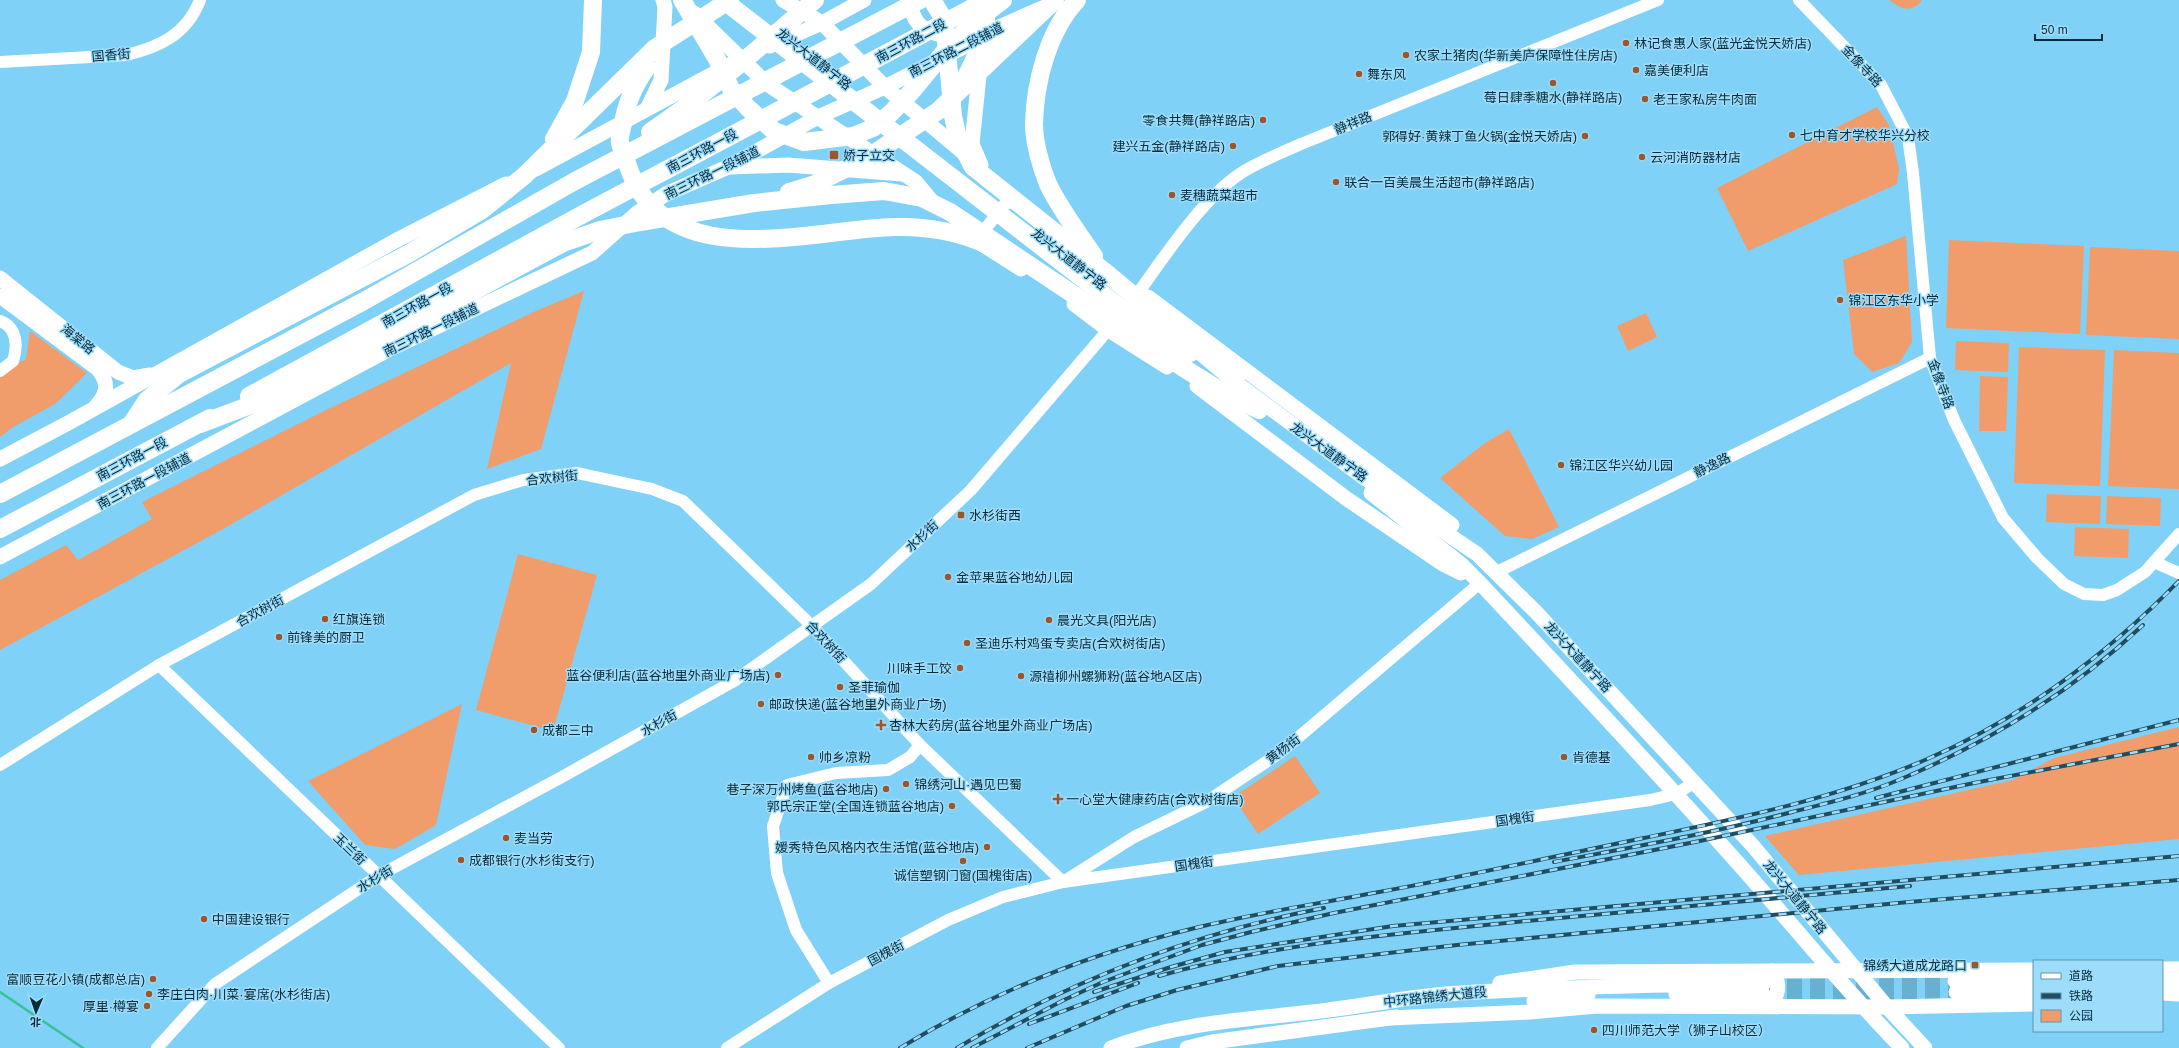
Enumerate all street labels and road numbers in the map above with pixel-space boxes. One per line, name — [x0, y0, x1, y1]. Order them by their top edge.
street label: 南三环路二段 — [873, 16, 949, 66]
street label: 南三环路二段辅道 — [906, 20, 1006, 80]
street label: 龙兴大道静宁路 — [774, 25, 854, 93]
street label: 金像寺路 — [1839, 42, 1885, 90]
street label: 国香街 — [91, 46, 131, 64]
street label: 静祥路 — [1332, 109, 1374, 137]
street label: 南三环路一段 — [664, 126, 740, 176]
street label: 南三环路一段辅道 — [662, 143, 762, 203]
street label: 龙兴大道静宁路 — [1029, 225, 1109, 293]
street label: 南三环路一段 — [379, 280, 455, 330]
street label: 南三环路一段辅道 — [381, 300, 481, 360]
street label: 海棠路 — [58, 321, 98, 357]
street label: 金像寺路 — [1925, 357, 1957, 411]
street label: 龙兴大道静宁路 — [1288, 419, 1370, 485]
street label: 南三环路一段 — [94, 434, 170, 484]
street label: 南三环路一段辅道 — [95, 450, 193, 512]
street label: 静逸路 — [1691, 450, 1733, 480]
street label: 合欢树街 — [525, 468, 579, 488]
street label: 水杉街 — [903, 517, 941, 555]
street label: 合欢树街 — [234, 592, 286, 630]
street label: 合欢树街 — [803, 618, 849, 666]
street label: 龙兴大道静宁路 — [1541, 619, 1615, 695]
street label: 水杉街 — [638, 707, 680, 739]
street label: 黄杨街 — [1263, 731, 1303, 767]
street label: 国槐街 — [1495, 809, 1535, 829]
street label: 玉兰街 — [331, 830, 369, 868]
street label: 国槐街 — [1174, 854, 1214, 874]
street label: 龙兴大道静宁路 — [1761, 857, 1829, 937]
street label: 水杉街 — [354, 863, 396, 895]
street label: 国槐街 — [865, 937, 907, 969]
street label: 中环路锦绣大道段 — [1382, 984, 1488, 1010]

